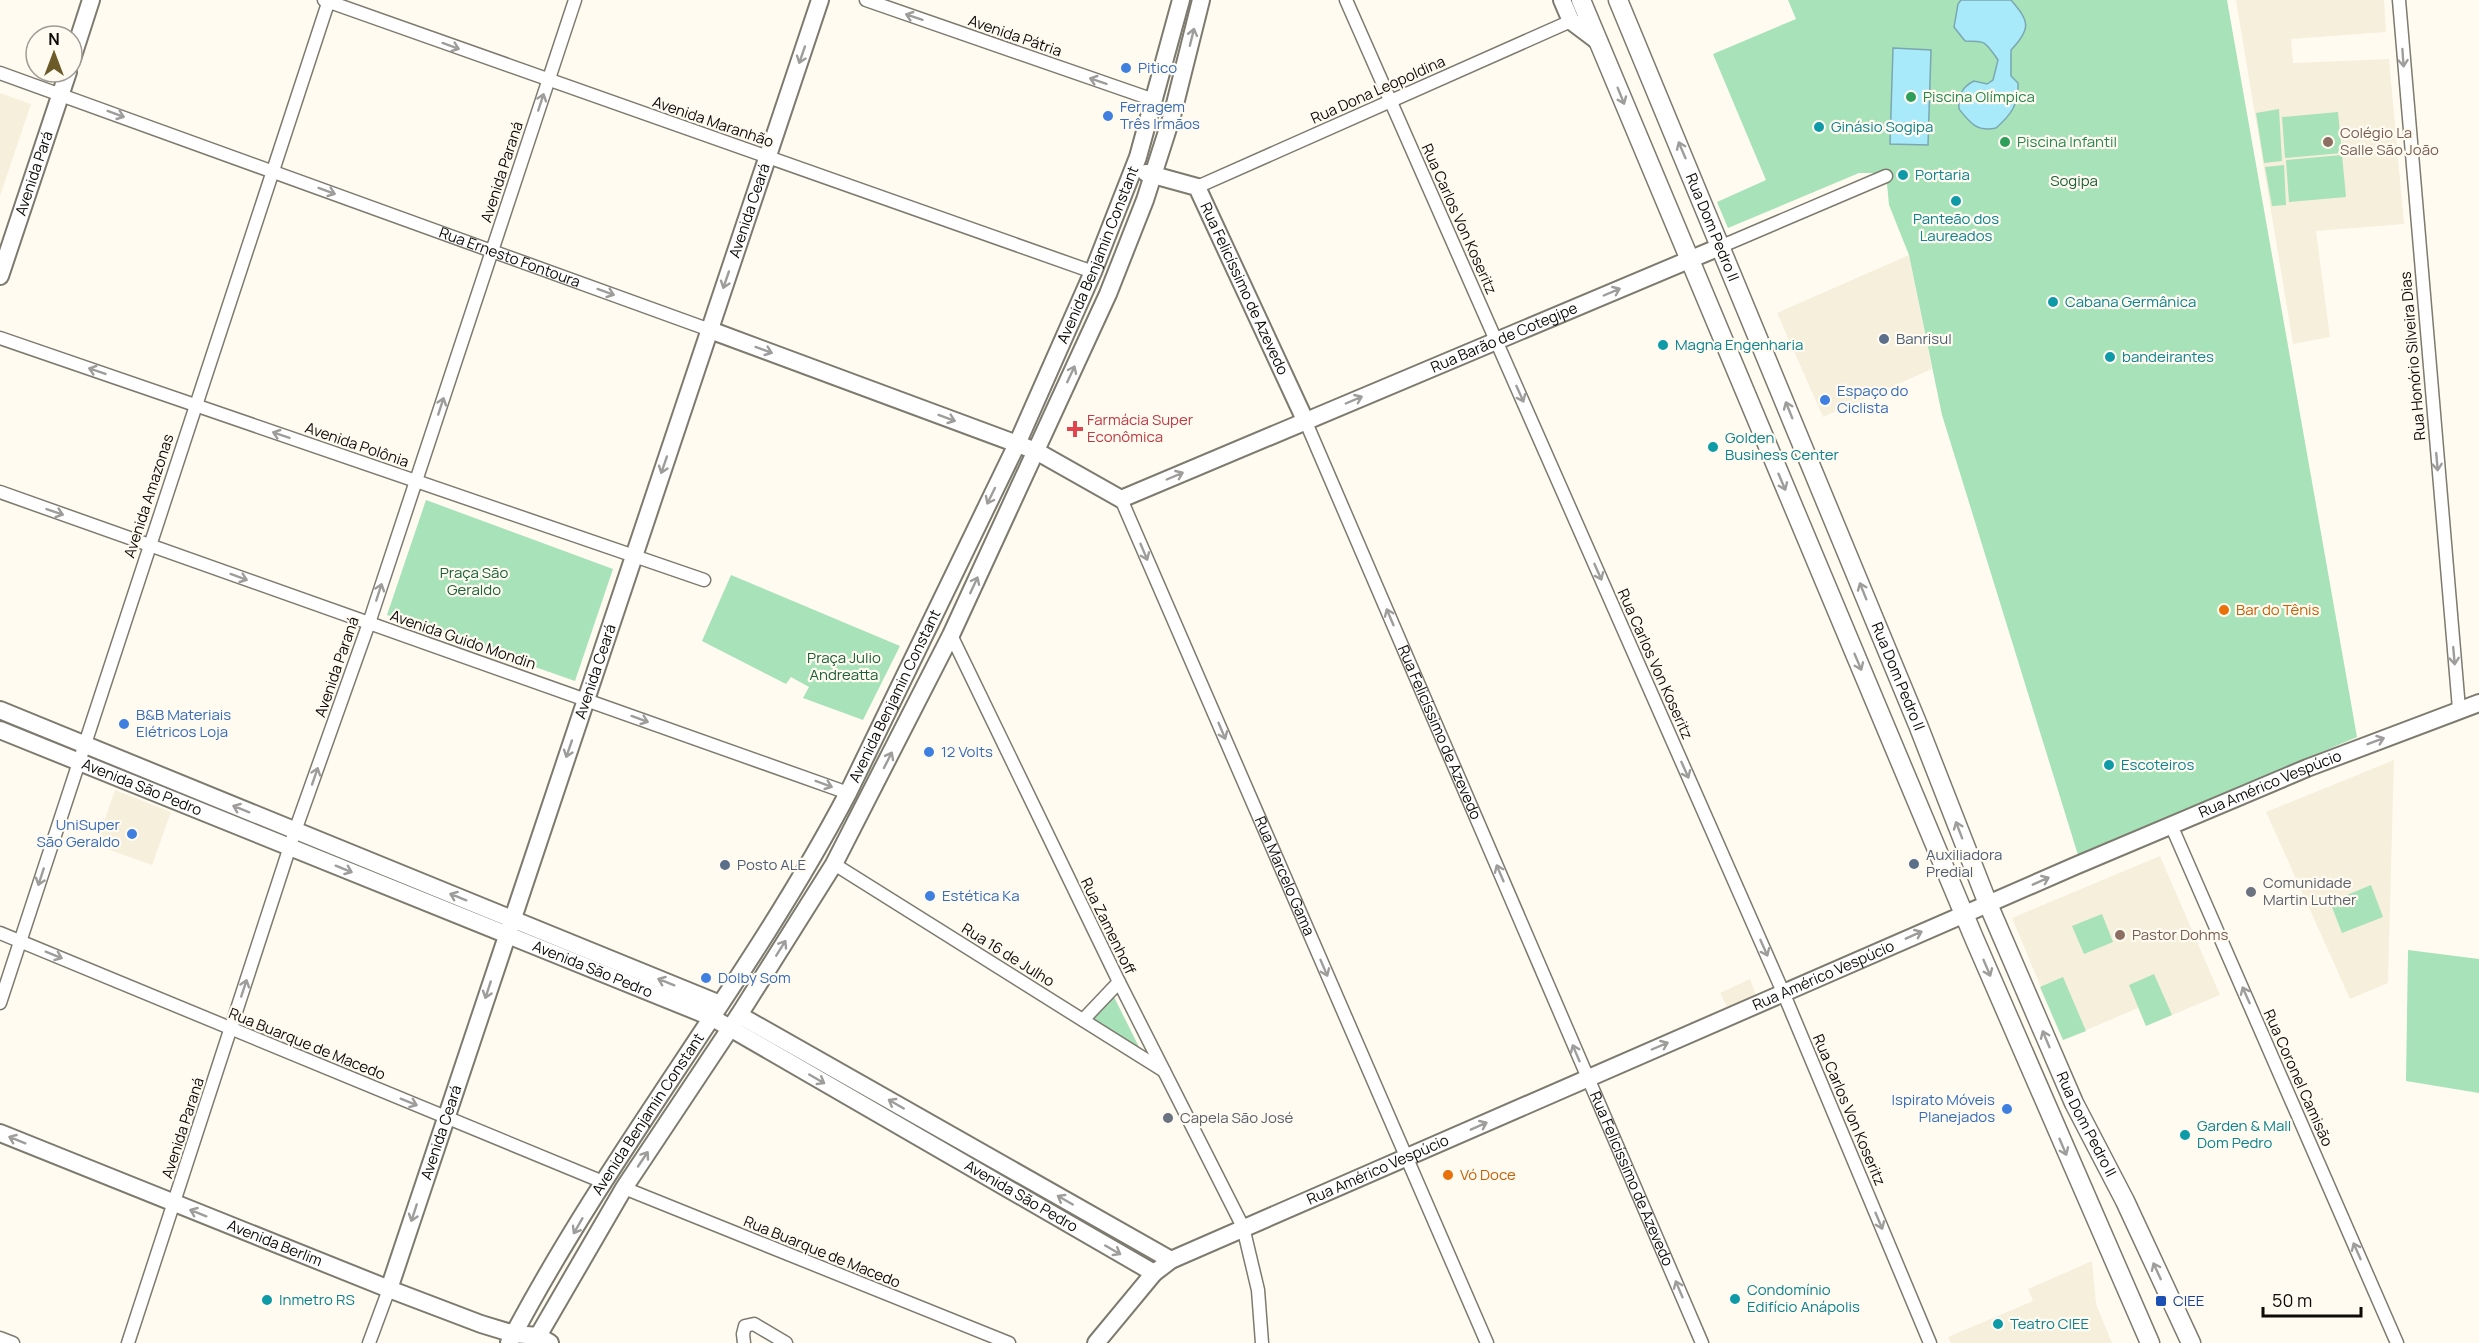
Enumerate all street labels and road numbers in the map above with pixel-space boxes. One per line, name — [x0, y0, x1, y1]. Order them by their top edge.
street label: Avenida Pátria — [966, 10, 1065, 61]
street label: Rua Dona Leopoldina — [1307, 50, 1448, 129]
street label: Avenida Maranhão — [650, 91, 777, 152]
street label: Avenida Paraná — [475, 119, 528, 225]
street label: Avenida Pará — [10, 128, 58, 218]
street label: Rua Carlos Von Koseritz — [1417, 140, 1502, 298]
street label: Avenida Ceará — [723, 160, 775, 261]
street label: Avenida Benjamin Constant — [1052, 163, 1143, 347]
street label: Rua Dom Pedro II — [1681, 170, 1744, 284]
street label: Rua Felicíssimo de Azevedo — [1196, 199, 1294, 378]
street label: Rua Ernesto Fontoura — [436, 222, 583, 292]
street label: Rua Honório Silveira Dias — [2395, 271, 2430, 441]
street label: Rua Barão de Cotegipe — [1427, 297, 1581, 377]
street label: Avenida Polônia — [302, 417, 412, 472]
street label: Avenida Amazonas — [119, 431, 179, 561]
street label: Rua Carlos Von Koseritz — [1613, 585, 1698, 743]
street label: Avenida Guido Mondin — [388, 605, 539, 674]
street label: Avenida Benjamin Constant — [844, 606, 945, 786]
street label: Avenida Paraná — [309, 614, 364, 720]
street label: Rua Dom Pedro II — [1867, 619, 1930, 733]
street label: Avenida Ceará — [569, 621, 621, 722]
street label: Rua Felicíssimo de Azevedo — [1393, 642, 1487, 823]
street label: Rua Américo Vespúcio — [2195, 745, 2344, 823]
street label: Avenida São Pedro — [79, 753, 205, 820]
street label: Rua Marcelo Gama — [1250, 813, 1320, 939]
street label: Rua Zamenhoff — [1076, 874, 1141, 978]
street label: Rua 16 de Julho — [958, 918, 1059, 992]
street label: Avenida São Pedro — [530, 935, 656, 1002]
street label: Rua Américo Vespúcio — [1749, 935, 1898, 1015]
street label: Rua Buarque de Macedo — [226, 1002, 389, 1085]
street label: Rua Coronel Camisão — [2259, 1006, 2338, 1150]
street label: Avenida Benjamin Constant — [587, 1029, 709, 1199]
street label: Rua Carlos Von Koseritz — [1808, 1031, 1891, 1189]
street label: Rua Dom Pedro II — [2052, 1068, 2122, 1180]
street label: Avenida Paraná — [156, 1075, 209, 1181]
street label: Avenida Ceará — [415, 1082, 466, 1182]
street label: Rua Felicíssimo de Azevedo — [1585, 1088, 1679, 1269]
street label: Rua Américo Vespúcio — [1303, 1129, 1452, 1210]
street label: Avenida São Pedro — [961, 1155, 1082, 1237]
street label: Rua Buarque de Macedo — [741, 1210, 904, 1293]
street label: Avenida Berlim — [224, 1214, 326, 1271]

